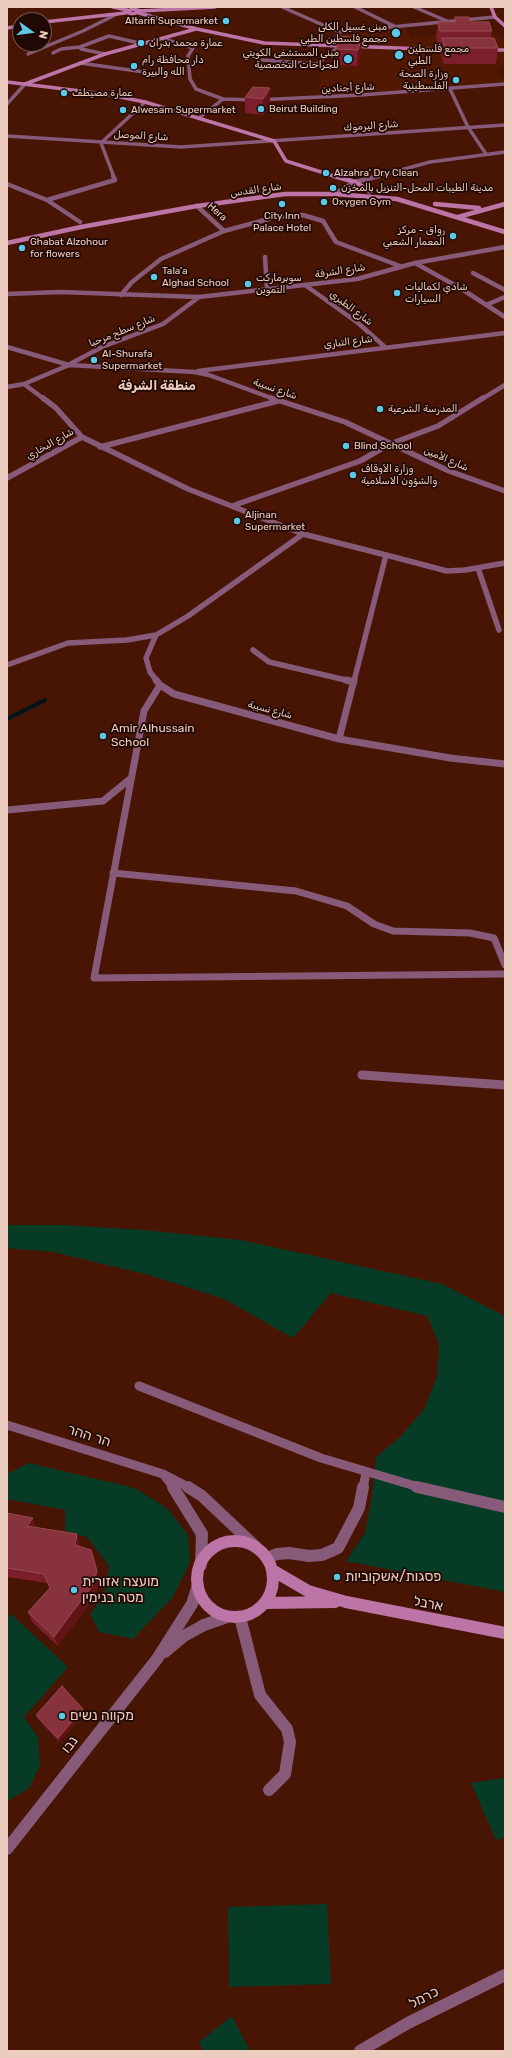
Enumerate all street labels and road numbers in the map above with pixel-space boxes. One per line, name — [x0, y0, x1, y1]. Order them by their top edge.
street label: شارع أجنادين — [321, 81, 375, 95]
street label: شارع اليرموك — [343, 118, 399, 134]
street label: شارع الموصل — [113, 129, 169, 143]
street label: شارع القدس — [230, 180, 282, 200]
street label: Hera — [205, 200, 229, 224]
street label: شارع الشرفة — [314, 261, 366, 281]
street label: شارع الطبري — [327, 288, 375, 328]
street label: شارع سطح مرحبا — [87, 312, 157, 350]
street label: شارع التباري — [323, 333, 373, 351]
street label: شارع نسيبة — [252, 376, 298, 402]
street label: شارع البخاري — [24, 426, 76, 462]
street label: شارع الأمين — [422, 444, 470, 474]
street label: شارع نسيبة — [246, 698, 294, 722]
street label: הר ההר — [65, 1421, 113, 1451]
street label: ארבל — [412, 1593, 444, 1615]
street label: נבו — [58, 1733, 82, 1757]
street label: כרמל — [406, 1983, 442, 2013]

